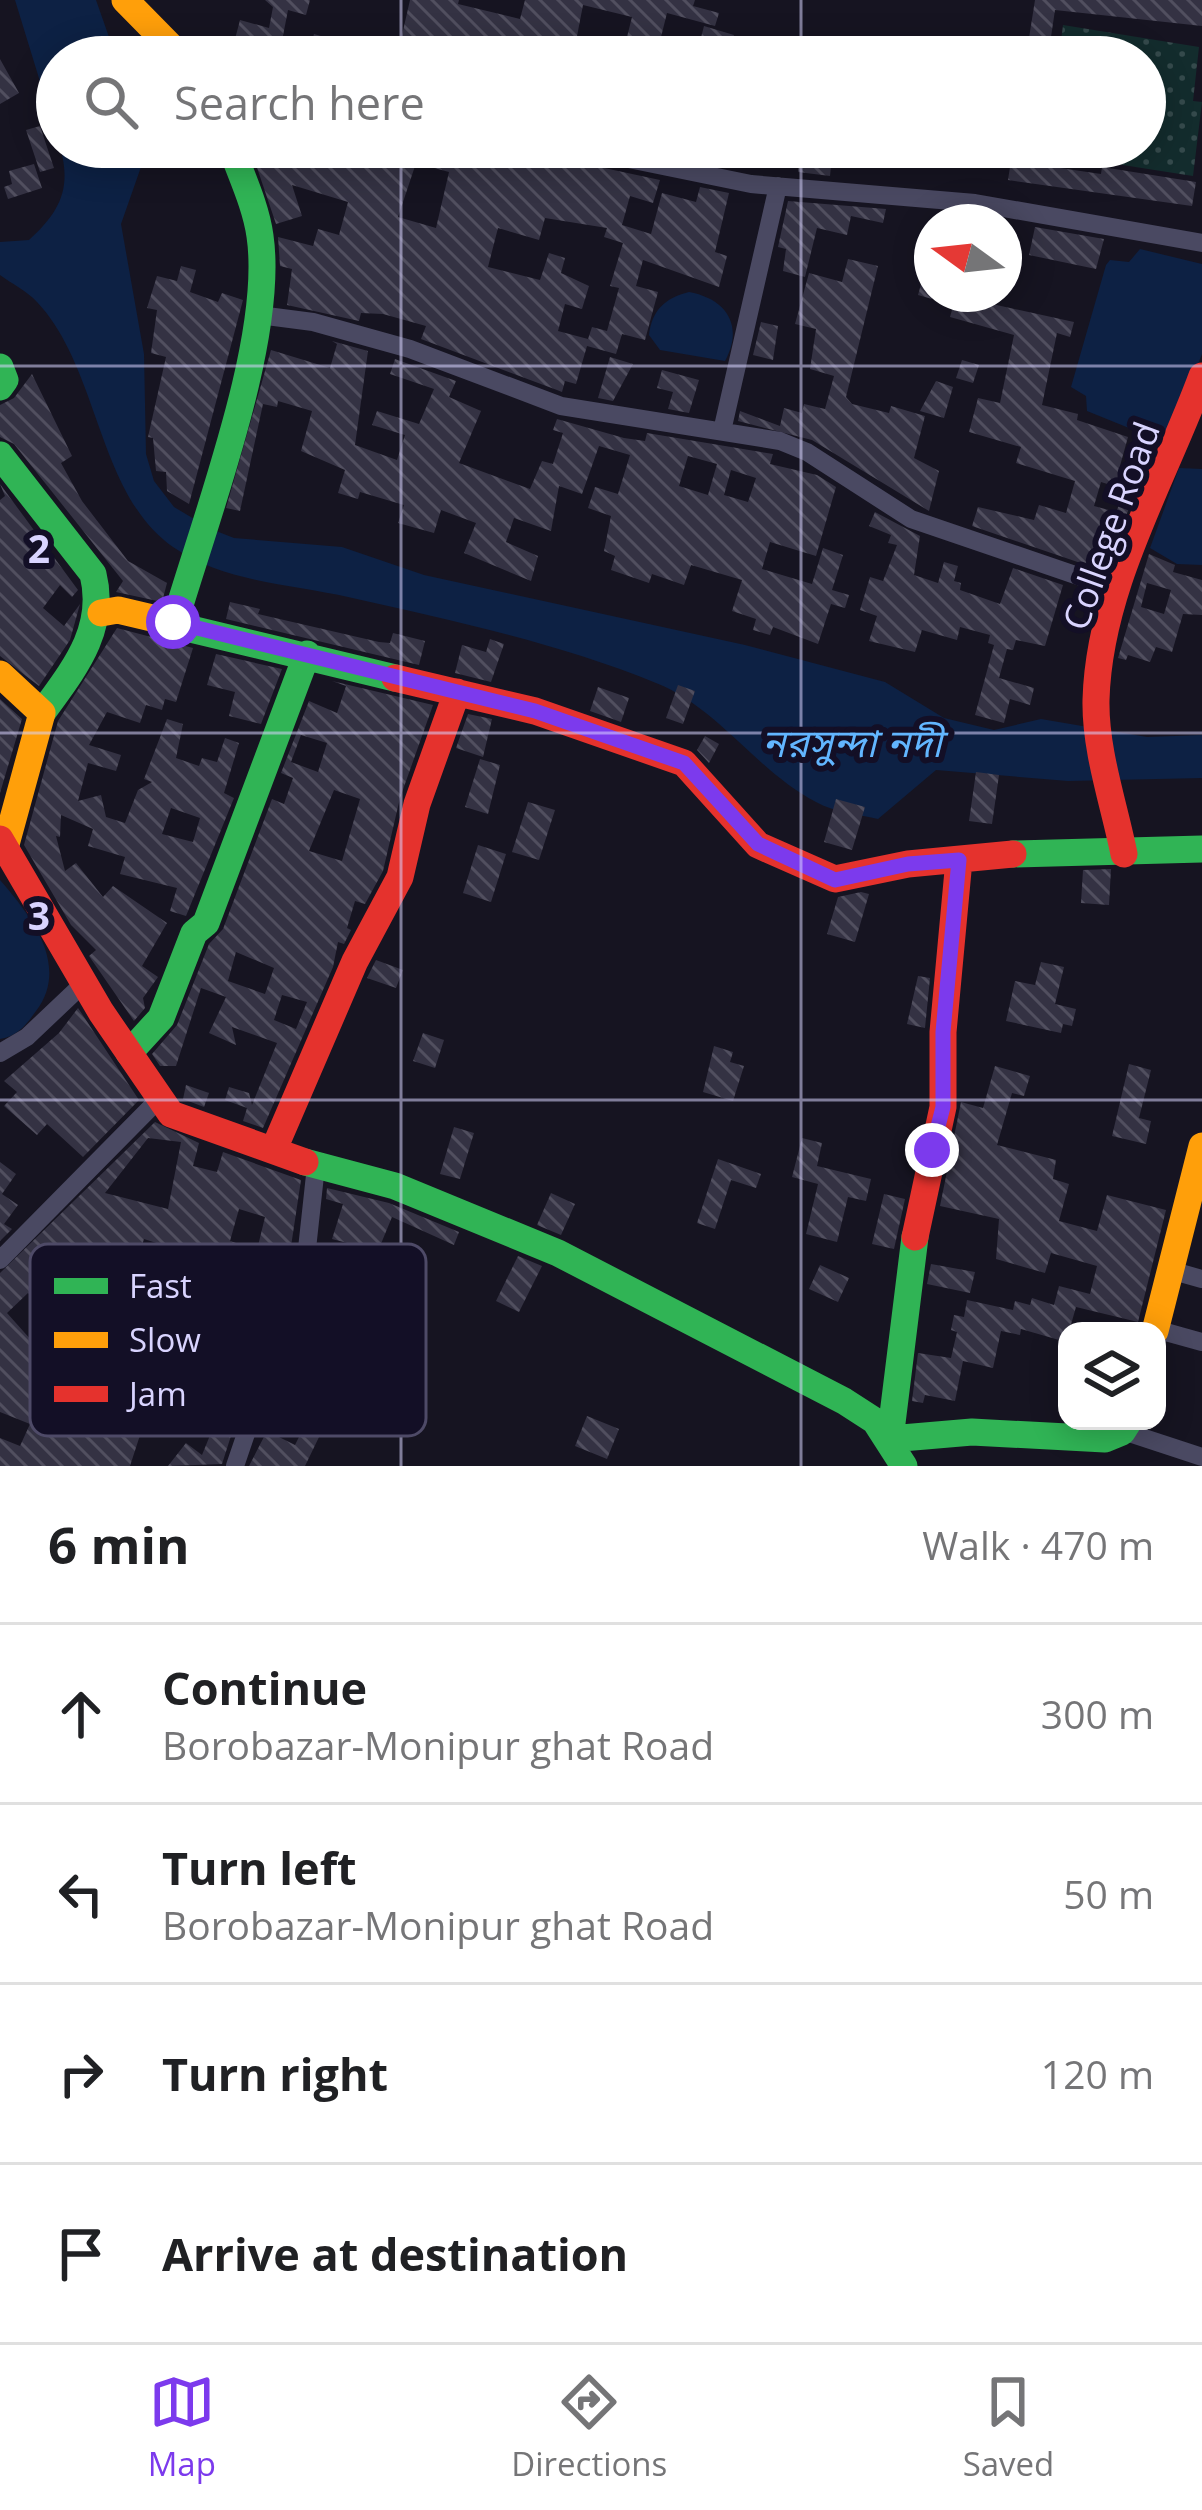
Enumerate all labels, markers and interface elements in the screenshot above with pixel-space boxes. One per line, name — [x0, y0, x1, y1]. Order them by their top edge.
search box — [36, 36, 1166, 168]
icon: search — [78, 69, 144, 135]
text: Search here — [174, 72, 425, 133]
north arrow — [914, 204, 1022, 312]
street label: College Road — [1050, 415, 1171, 637]
text: 2 — [28, 521, 50, 574]
route start — [146, 595, 200, 649]
water label: নরসুন্দা নদী — [762, 715, 949, 768]
text: 3 — [28, 888, 50, 941]
route end — [905, 1123, 959, 1177]
legend — [30, 1244, 426, 1436]
text: Fast — [129, 1263, 192, 1308]
text: Slow — [129, 1317, 201, 1362]
map controls — [1058, 1322, 1166, 1430]
button: layers — [1058, 1322, 1166, 1430]
text: Jam — [126, 1371, 187, 1416]
text: 6 min — [48, 1509, 190, 1579]
text: Walk · 470 m — [922, 1518, 1154, 1571]
text: Continue — [162, 1657, 367, 1718]
icon: ahead — [48, 1681, 114, 1747]
text: 300 m — [1041, 1687, 1154, 1740]
text: Borobazar-Monipur ghat Road — [162, 1718, 714, 1771]
text: Turn left — [162, 1837, 357, 1898]
icon: left — [48, 1861, 114, 1927]
text: 50 m — [1063, 1867, 1154, 1920]
text: Borobazar-Monipur ghat Road — [162, 1898, 714, 1951]
icon: right — [48, 2041, 114, 2107]
text: Turn right — [162, 2043, 388, 2104]
text: 120 m — [1041, 2047, 1154, 2100]
icon: arrive — [48, 2221, 114, 2287]
text: Arrive at destination — [162, 2223, 628, 2284]
tab: Map — [148, 2369, 216, 2486]
tab: Directions — [511, 2369, 667, 2486]
tab: Saved — [963, 2369, 1054, 2486]

